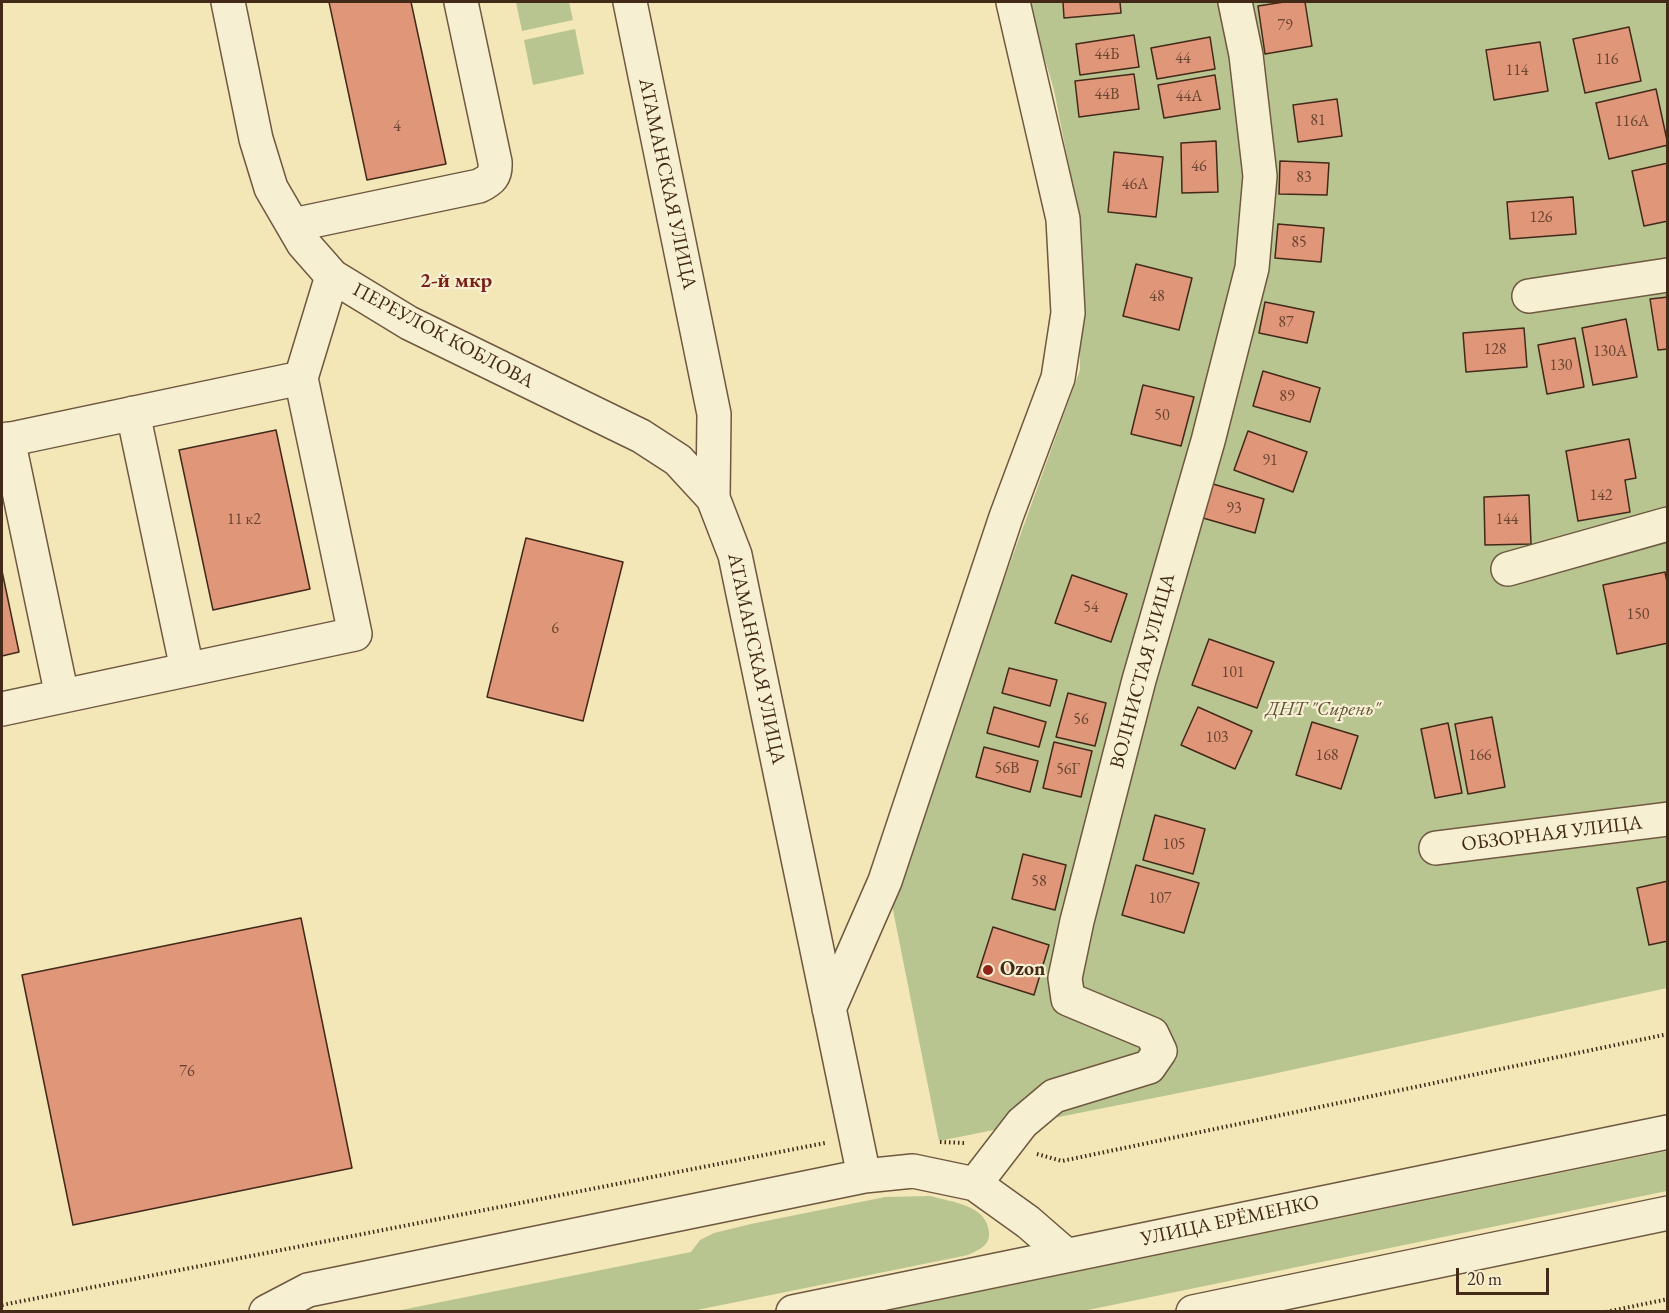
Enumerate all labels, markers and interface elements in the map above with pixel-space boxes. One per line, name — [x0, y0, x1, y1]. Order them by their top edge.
house number: 79 — [1277, 16, 1293, 36]
house number: 44Б — [1095, 45, 1119, 65]
house number: 44 — [1175, 49, 1191, 69]
house number: 116 — [1595, 50, 1619, 70]
house number: 114 — [1505, 61, 1529, 81]
street label: АТАМАНСКАЯ УЛИЦА — [633, 76, 701, 292]
house number: 44В — [1095, 85, 1119, 105]
house number: 44А — [1176, 87, 1202, 107]
house number: 81 — [1310, 111, 1326, 131]
house number: 116А — [1615, 112, 1649, 132]
house number: 4 — [393, 117, 401, 137]
house number: 46 — [1191, 157, 1207, 177]
house number: 83 — [1296, 168, 1312, 188]
house number: 46А — [1122, 175, 1148, 195]
house number: 126 — [1529, 208, 1553, 228]
house number: 85 — [1291, 233, 1307, 253]
district label: 2-й мкр — [420, 268, 492, 294]
street label: ПЕРЕУЛОК КОБЛОВА — [348, 278, 538, 394]
house number: 48 — [1149, 287, 1165, 307]
house number: 87 — [1278, 313, 1294, 333]
house number: 128 — [1483, 340, 1507, 360]
house number: 130А — [1593, 342, 1627, 362]
house number: 130 — [1549, 356, 1573, 376]
house number: 89 — [1279, 387, 1295, 407]
house number: 50 — [1154, 406, 1170, 426]
house number: 91 — [1262, 451, 1278, 471]
house number: 142 — [1589, 486, 1613, 506]
house number: 93 — [1226, 499, 1242, 519]
house number: 11 к2 — [227, 510, 261, 530]
house number: 144 — [1495, 510, 1519, 530]
street label: АТАМАНСКАЯ УЛИЦА — [722, 551, 790, 767]
street label: ВОЛНИСТАЯ УЛИЦА — [1105, 571, 1181, 771]
house number: 54 — [1083, 598, 1099, 618]
house number: 150 — [1626, 605, 1650, 625]
house number: 6 — [551, 619, 559, 639]
house number: 101 — [1221, 663, 1245, 683]
park label: ДНТ "Сирень" — [1266, 698, 1380, 722]
house number: 56 — [1073, 710, 1089, 730]
house number: 103 — [1205, 728, 1229, 748]
house number: 168 — [1315, 746, 1339, 766]
house number: 166 — [1468, 746, 1492, 766]
house number: 56В — [995, 759, 1019, 779]
house number: 56Г — [1056, 760, 1080, 780]
street label: ОБЗОРНАЯ УЛИЦА — [1460, 811, 1644, 857]
house number: 105 — [1162, 835, 1186, 855]
house number: 58 — [1031, 872, 1047, 892]
house number: 107 — [1148, 889, 1172, 909]
place label: Ozon — [1000, 958, 1045, 982]
marker: Ozon — [981, 963, 995, 977]
house number: 76 — [179, 1062, 195, 1082]
street label: УЛИЦА ЕРЁМЕНКО — [1139, 1190, 1321, 1252]
scale bar — [1459, 1256, 1552, 1294]
text: 20 m — [1467, 1267, 1502, 1290]

